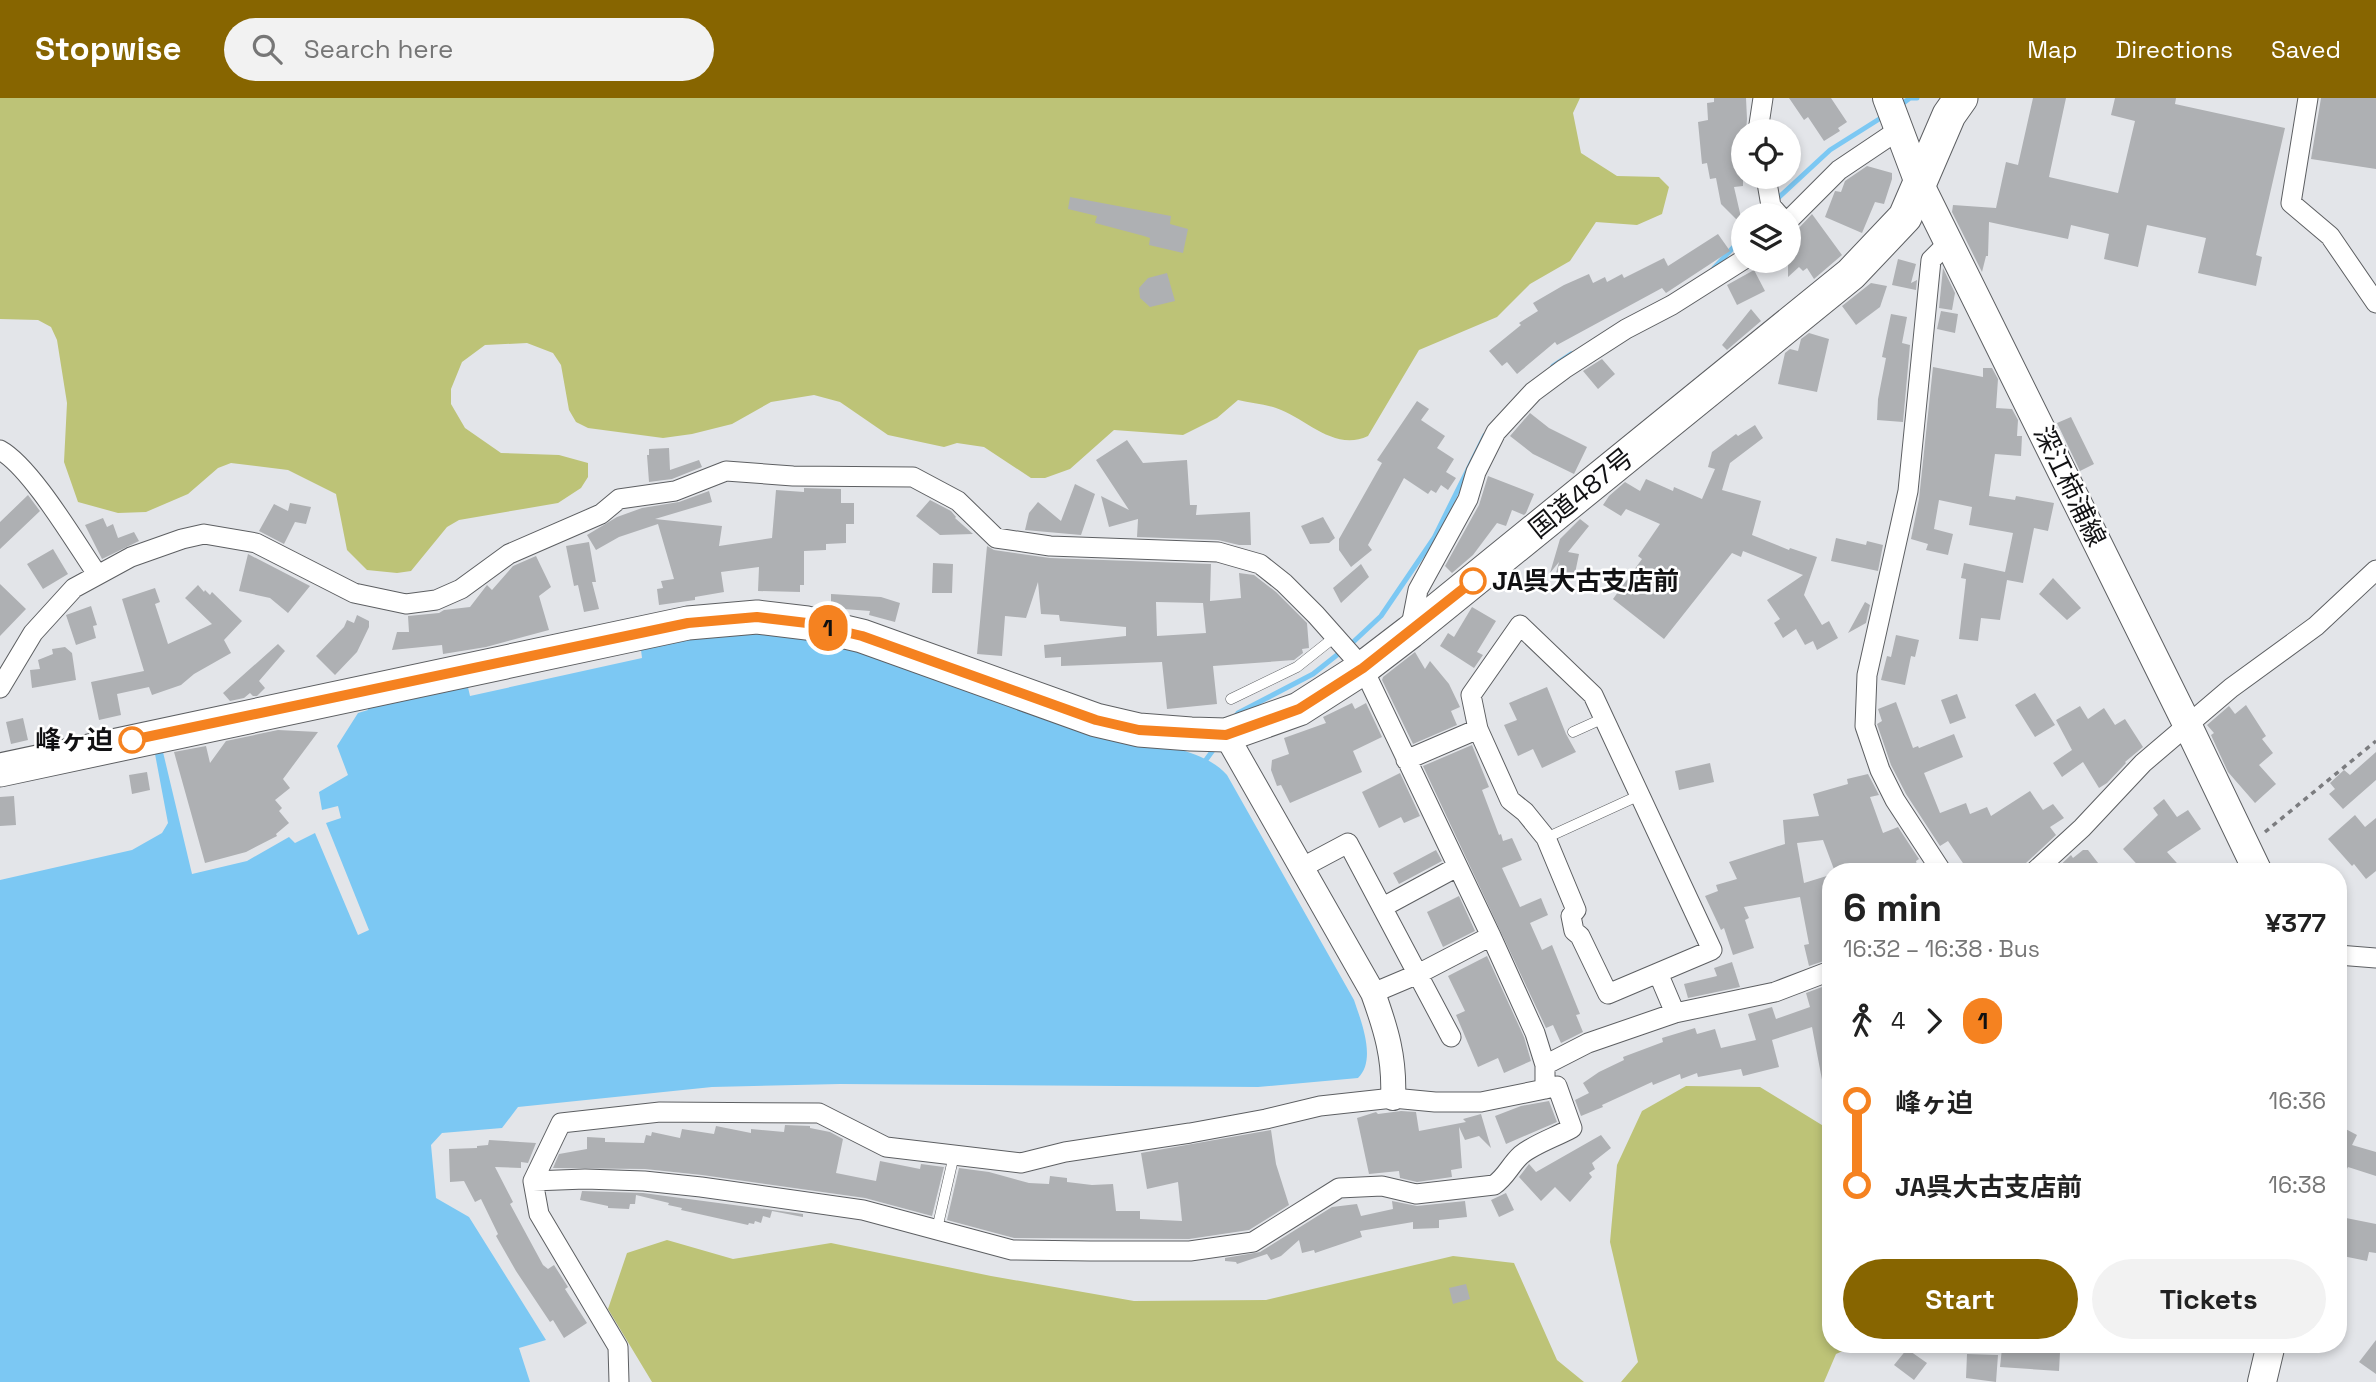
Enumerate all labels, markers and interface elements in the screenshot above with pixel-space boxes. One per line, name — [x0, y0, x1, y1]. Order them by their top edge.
search box — [224, 18, 714, 81]
text: Stopwise — [35, 28, 182, 70]
icon: search — [248, 30, 286, 68]
text: Search here — [304, 32, 453, 66]
text: Map — [2027, 34, 2077, 65]
text: Directions — [2115, 34, 2233, 65]
text: Saved — [2271, 34, 2341, 65]
map controls — [1731, 119, 1801, 273]
button: locate — [1731, 119, 1801, 189]
button: layers — [1731, 203, 1801, 273]
street label: 深江柿浦線 — [2026, 420, 2114, 552]
street label: 国道487号 — [1522, 441, 1640, 545]
place label: JA呉大古支店前 — [1492, 564, 1679, 598]
marker: JA呉大古支店前 — [1460, 568, 1486, 594]
line badge: 1 — [805, 605, 851, 651]
text: 1 — [823, 612, 833, 643]
place label: 峰ヶ迫 — [35, 723, 113, 757]
marker: 峰ヶ迫 — [119, 727, 145, 753]
text: 6 min — [1843, 884, 1942, 932]
text: ¥377 — [2265, 906, 2326, 940]
text: 16:32 – 16:38 · Bus — [1843, 934, 2040, 964]
icon: walk — [1843, 1002, 1881, 1040]
icon: forward — [1915, 1002, 1953, 1040]
text: 1 — [1977, 1005, 1988, 1036]
text: 4 — [1891, 1006, 1905, 1036]
text: 峰ヶ迫 — [1895, 1086, 1973, 1120]
text: 16:36 — [2269, 1086, 2326, 1116]
text: JA呉大古支店前 — [1895, 1170, 2082, 1204]
text: 16:38 — [2268, 1170, 2326, 1200]
button: Start — [1843, 1259, 2078, 1339]
button: Tickets — [2092, 1259, 2326, 1339]

